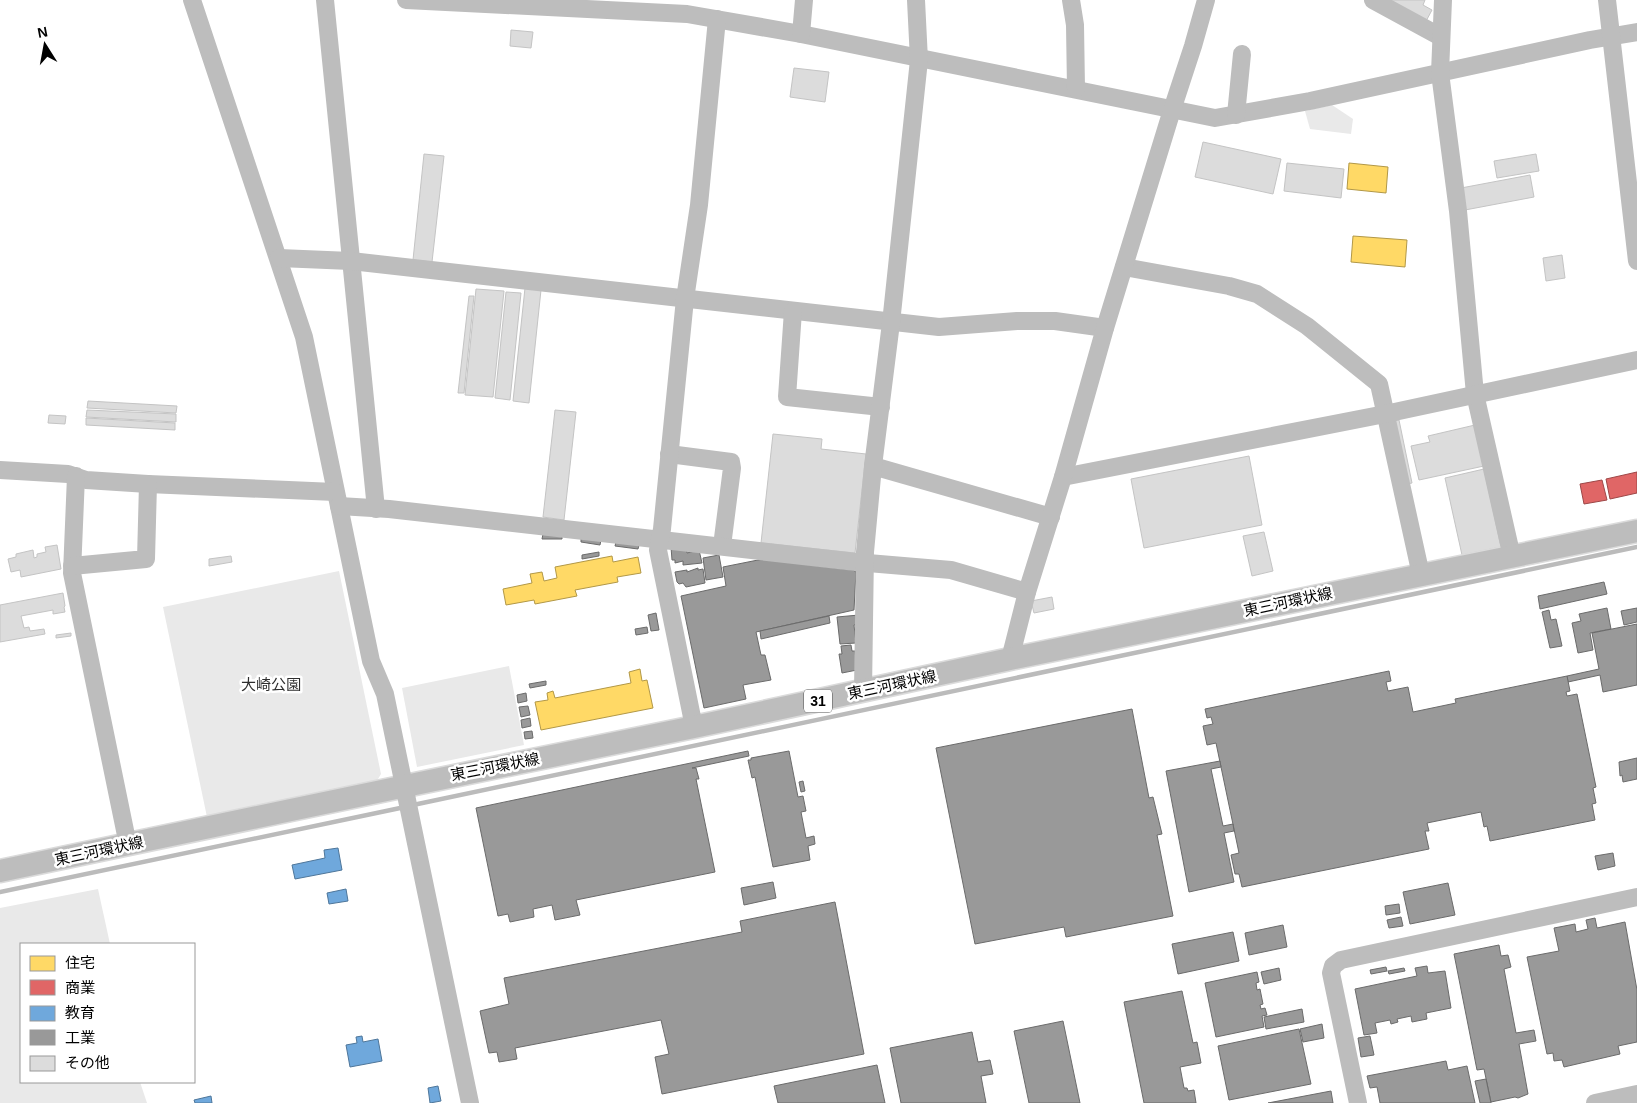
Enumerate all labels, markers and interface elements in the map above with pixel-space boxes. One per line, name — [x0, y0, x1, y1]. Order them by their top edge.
north arrow — [20, 20, 70, 70]
text: N — [36, 23, 49, 41]
street label: 東三河環状線 — [1242, 584, 1334, 619]
street label: 東三河環状線 — [846, 667, 938, 702]
park label: 大崎公園 — [241, 676, 301, 693]
road number: 31 — [804, 689, 832, 712]
street label: 東三河環状線 — [449, 750, 541, 783]
street label: 東三河環状線 — [53, 833, 145, 868]
legend — [20, 943, 195, 1083]
text: 住宅 — [65, 954, 95, 971]
text: 商業 — [65, 979, 95, 996]
text: 教育 — [65, 1004, 95, 1021]
text: 工業 — [65, 1029, 95, 1046]
text: その他 — [65, 1054, 110, 1071]

